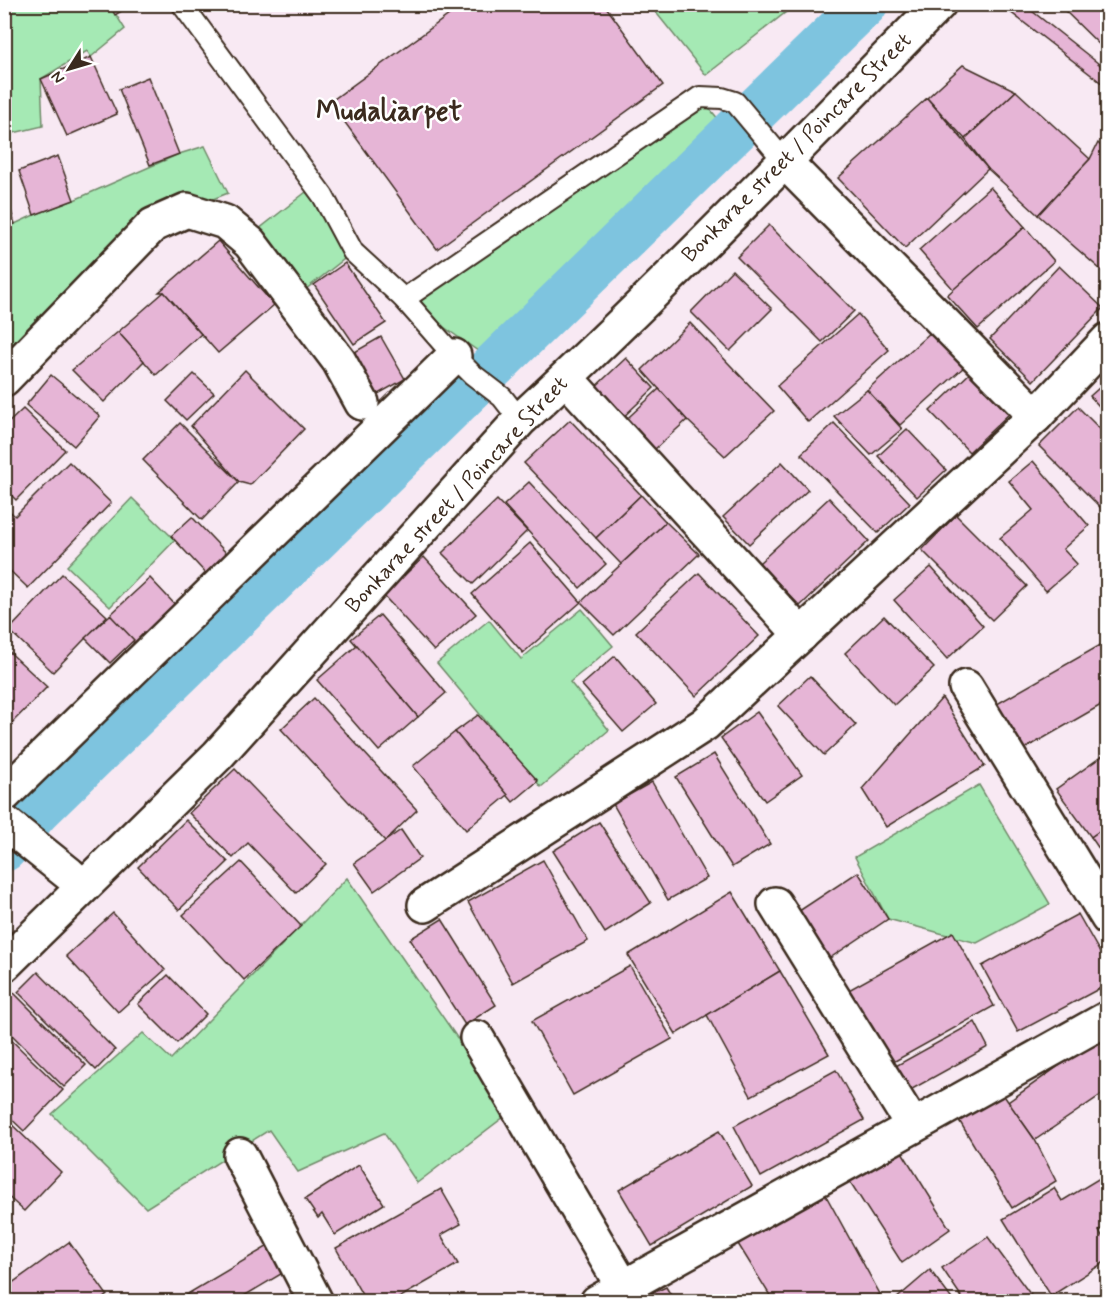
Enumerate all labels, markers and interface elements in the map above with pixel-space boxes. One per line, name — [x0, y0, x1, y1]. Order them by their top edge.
street label: Bonkarae street / Poincare Street — [676, 27, 918, 269]
north arrow — [39, 39, 99, 99]
text: N — [47, 67, 70, 88]
district label: Mudaliarpet — [316, 94, 462, 131]
street label: Bonkarae street / Poincare Street — [340, 371, 574, 619]

